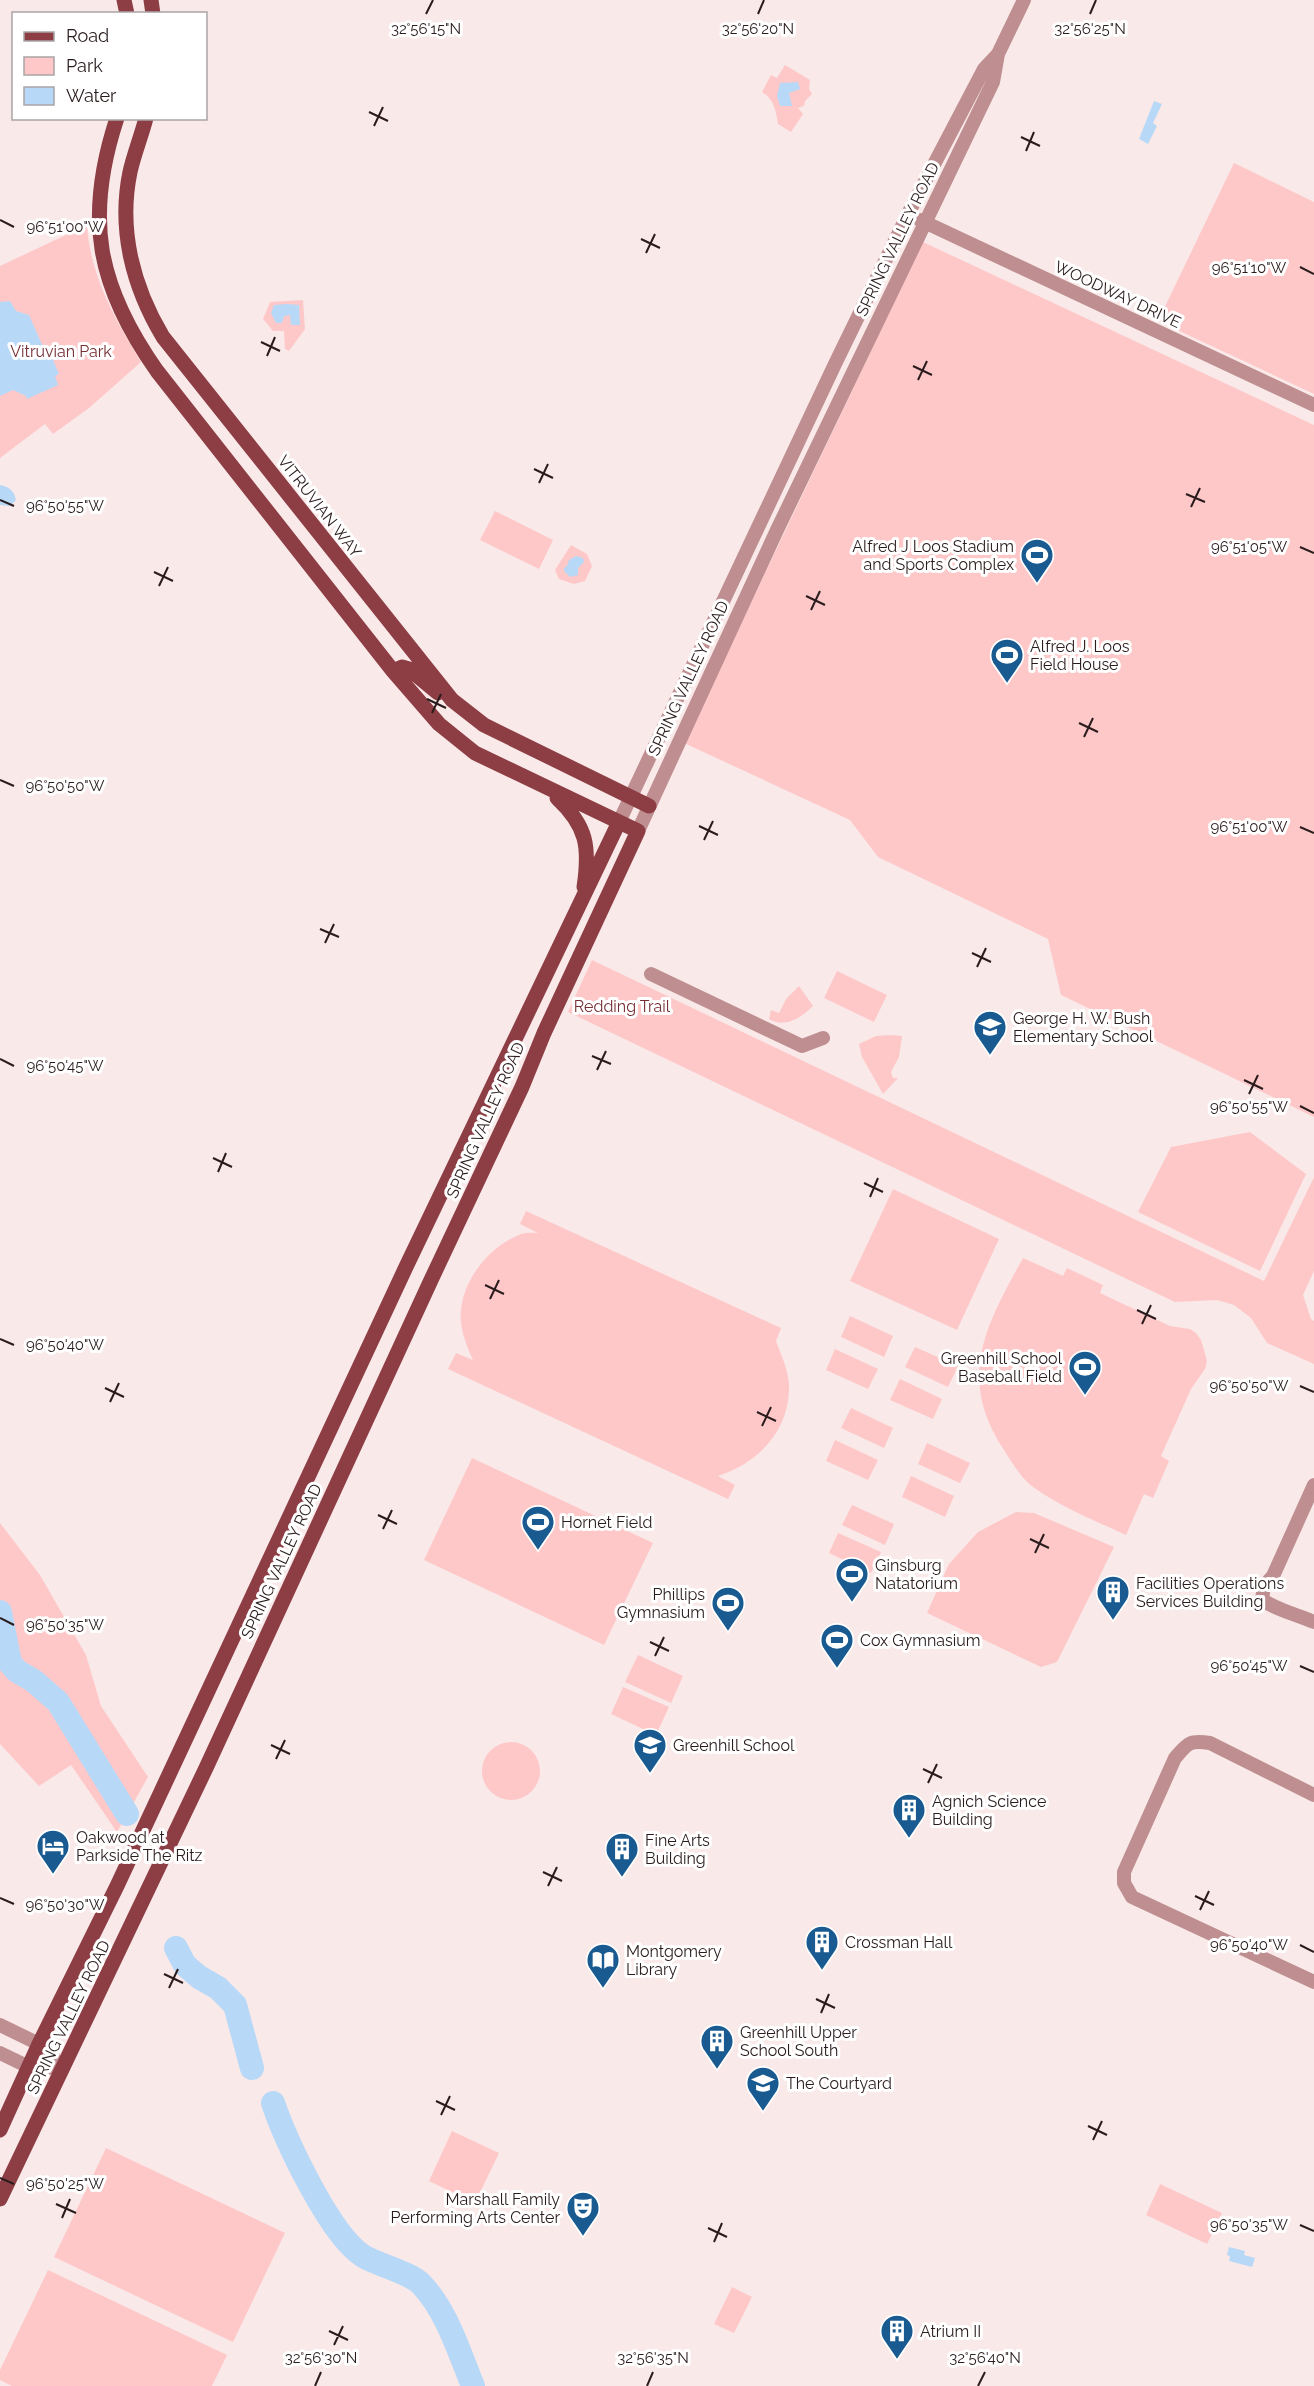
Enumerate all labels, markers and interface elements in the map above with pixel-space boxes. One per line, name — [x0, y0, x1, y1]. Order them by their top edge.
legend — [12, 12, 207, 120]
text: 32°56'15"N — [391, 20, 461, 38]
text: 32°56'20"N — [722, 20, 794, 38]
text: 32°56'25"N — [1054, 20, 1126, 38]
text: Road — [66, 25, 109, 46]
text: Park — [66, 55, 103, 76]
text: Water — [66, 85, 117, 106]
street label: SPRING VALLEY ROAD — [852, 159, 943, 319]
text: 96°51'00"W — [26, 218, 104, 236]
street label: WOODWAY DRIVE — [1052, 257, 1184, 332]
text: 96°51'10"W — [1212, 259, 1287, 277]
park label: Vitruvian Park — [10, 342, 112, 361]
street label: VITRUVIAN WAY — [274, 451, 366, 562]
text: 96°50'55"W — [26, 497, 104, 515]
place label: Alfred J Loos Stadium and Sports Complex — [852, 537, 1014, 574]
sports icon: Alfred J Loos Stadium and Sports Complex — [1019, 537, 1055, 584]
text: 96°51'05"W — [1211, 538, 1287, 556]
street label: SPRING VALLEY ROAD — [644, 598, 733, 759]
sports icon: Alfred J. Loos Field House — [989, 637, 1025, 684]
place label: Alfred J. Loos Field House — [1030, 637, 1130, 674]
text: 96°50'50"W — [26, 777, 105, 795]
text: 96°51'00"W — [1210, 818, 1288, 836]
park label: Redding Trail — [574, 997, 671, 1016]
school or university icon: George H. W. Bush Elementary School — [972, 1009, 1008, 1056]
place label: George H. W. Bush Elementary School — [1013, 1009, 1154, 1046]
street label: SPRING VALLEY ROAD — [442, 1039, 528, 1201]
text: 96°50'45"W — [26, 1057, 104, 1075]
text: 96°50'55"W — [1210, 1098, 1288, 1116]
text: 96°50'40"W — [26, 1336, 104, 1354]
place label: Greenhill School Baseball Field — [941, 1349, 1063, 1386]
sports icon: Greenhill School Baseball Field — [1067, 1349, 1103, 1396]
text: 96°50'50"W — [1210, 1377, 1289, 1395]
street label: SPRING VALLEY ROAD — [237, 1481, 326, 1642]
sports icon: Hornet Field — [520, 1504, 556, 1551]
place label: Hornet Field — [561, 1513, 653, 1532]
sports icon: Ginsburg Natatorium — [834, 1556, 870, 1603]
place label: Ginsburg Natatorium — [875, 1556, 958, 1593]
building icon: Facilities Operations Services Building — [1095, 1574, 1131, 1621]
place label: Facilities Operations Services Building — [1136, 1574, 1284, 1611]
place label: Phillips Gymnasium — [617, 1585, 705, 1622]
sports icon: Phillips Gymnasium — [710, 1585, 746, 1632]
text: 96°50'35"W — [26, 1616, 104, 1634]
sports icon: Cox Gymnasium — [819, 1622, 855, 1669]
place label: Cox Gymnasium — [860, 1631, 980, 1650]
text: 96°50'45"W — [1210, 1657, 1288, 1675]
school or university icon: Greenhill School — [632, 1727, 668, 1774]
place label: Greenhill School — [673, 1736, 795, 1755]
building icon: Agnich Science Building — [891, 1792, 927, 1839]
place label: Agnich Science Building — [932, 1792, 1046, 1829]
hotel icon: Oakwood at Parkside The Ritz — [35, 1828, 71, 1875]
place label: Oakwood at Parkside The Ritz — [76, 1828, 203, 1865]
building icon: Fine Arts Building — [604, 1831, 640, 1878]
place label: Fine Arts Building — [645, 1831, 710, 1868]
text: 96°50'30"W — [26, 1896, 105, 1914]
building icon: Crossman Hall — [804, 1924, 840, 1971]
place label: Crossman Hall — [845, 1933, 953, 1952]
text: 96°50'40"W — [1210, 1936, 1288, 1954]
street label: SPRING VALLEY ROAD — [23, 1937, 114, 2097]
library icon: Montgomery Library — [585, 1942, 621, 1989]
place label: Montgomery Library — [626, 1942, 722, 1979]
building icon: Greenhill Upper School South — [699, 2023, 735, 2070]
place label: Greenhill Upper School South — [740, 2023, 857, 2060]
school or university icon: The Courtyard — [745, 2065, 781, 2112]
place label: The Courtyard — [786, 2074, 892, 2093]
text: 96°50'25"W — [26, 2175, 104, 2193]
place label: Marshall Family Performing Arts Center — [391, 2190, 560, 2227]
theatre icon: Marshall Family Performing Arts Center — [565, 2190, 601, 2237]
text: 96°50'35"W — [1210, 2216, 1288, 2234]
building icon: Atrium II — [879, 2313, 915, 2360]
place label: Atrium II — [920, 2322, 981, 2341]
text: 32°56'30"N — [285, 2349, 357, 2367]
text: 32°56'35"N — [617, 2349, 689, 2367]
text: 32°56'40"N — [949, 2349, 1021, 2367]

